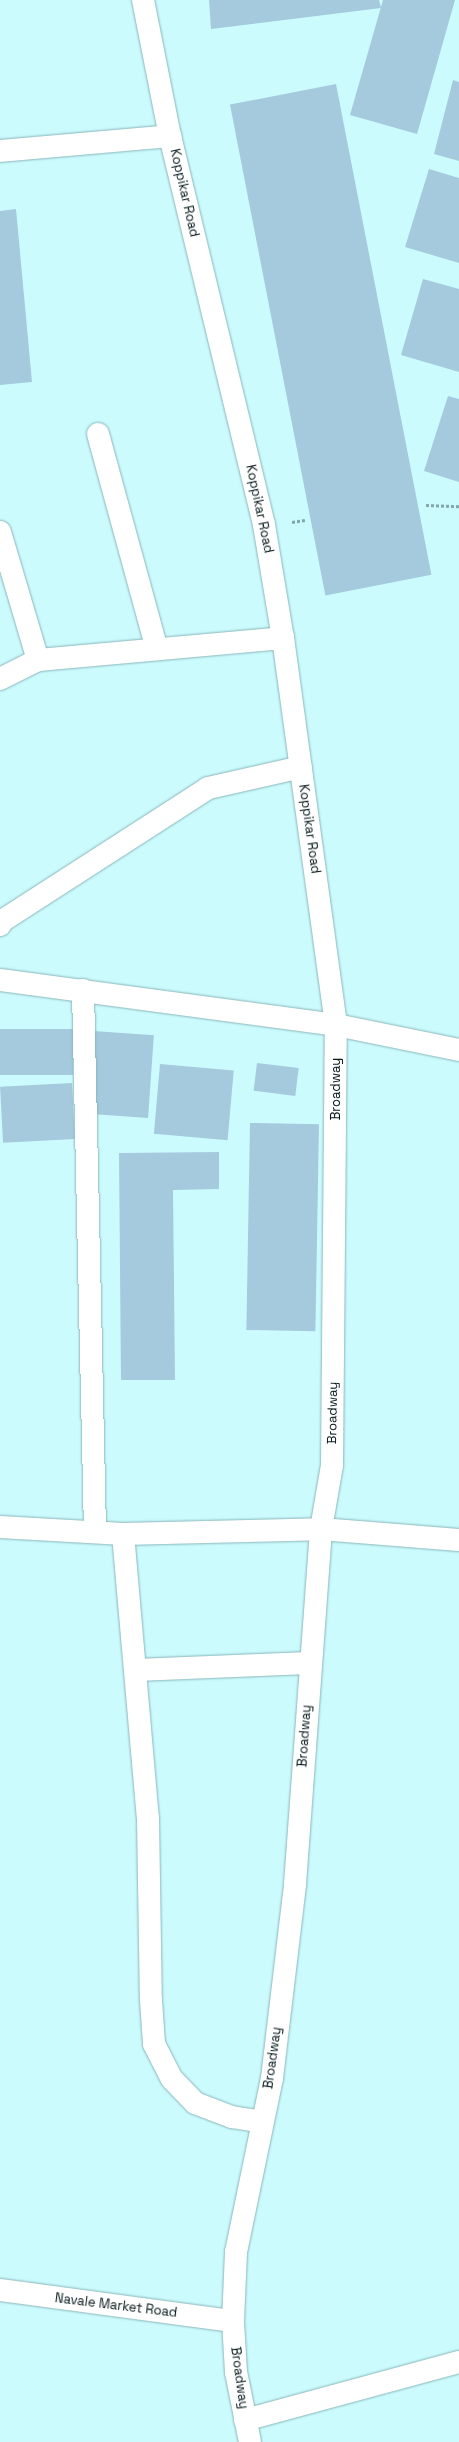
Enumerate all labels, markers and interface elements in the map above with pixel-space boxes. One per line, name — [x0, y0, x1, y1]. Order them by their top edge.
street label: Koppikar Road — [166, 147, 202, 239]
street label: Koppikar Road — [242, 463, 276, 555]
street label: Koppikar Road — [295, 783, 323, 875]
street label: Broadway — [328, 1058, 344, 1120]
street label: Broadway — [325, 1382, 341, 1444]
street label: Broadway — [295, 1704, 315, 1768]
street label: Broadway — [261, 2026, 285, 2090]
street label: Navale Market Road — [54, 2291, 178, 2321]
street label: Broadway — [227, 2346, 251, 2410]

